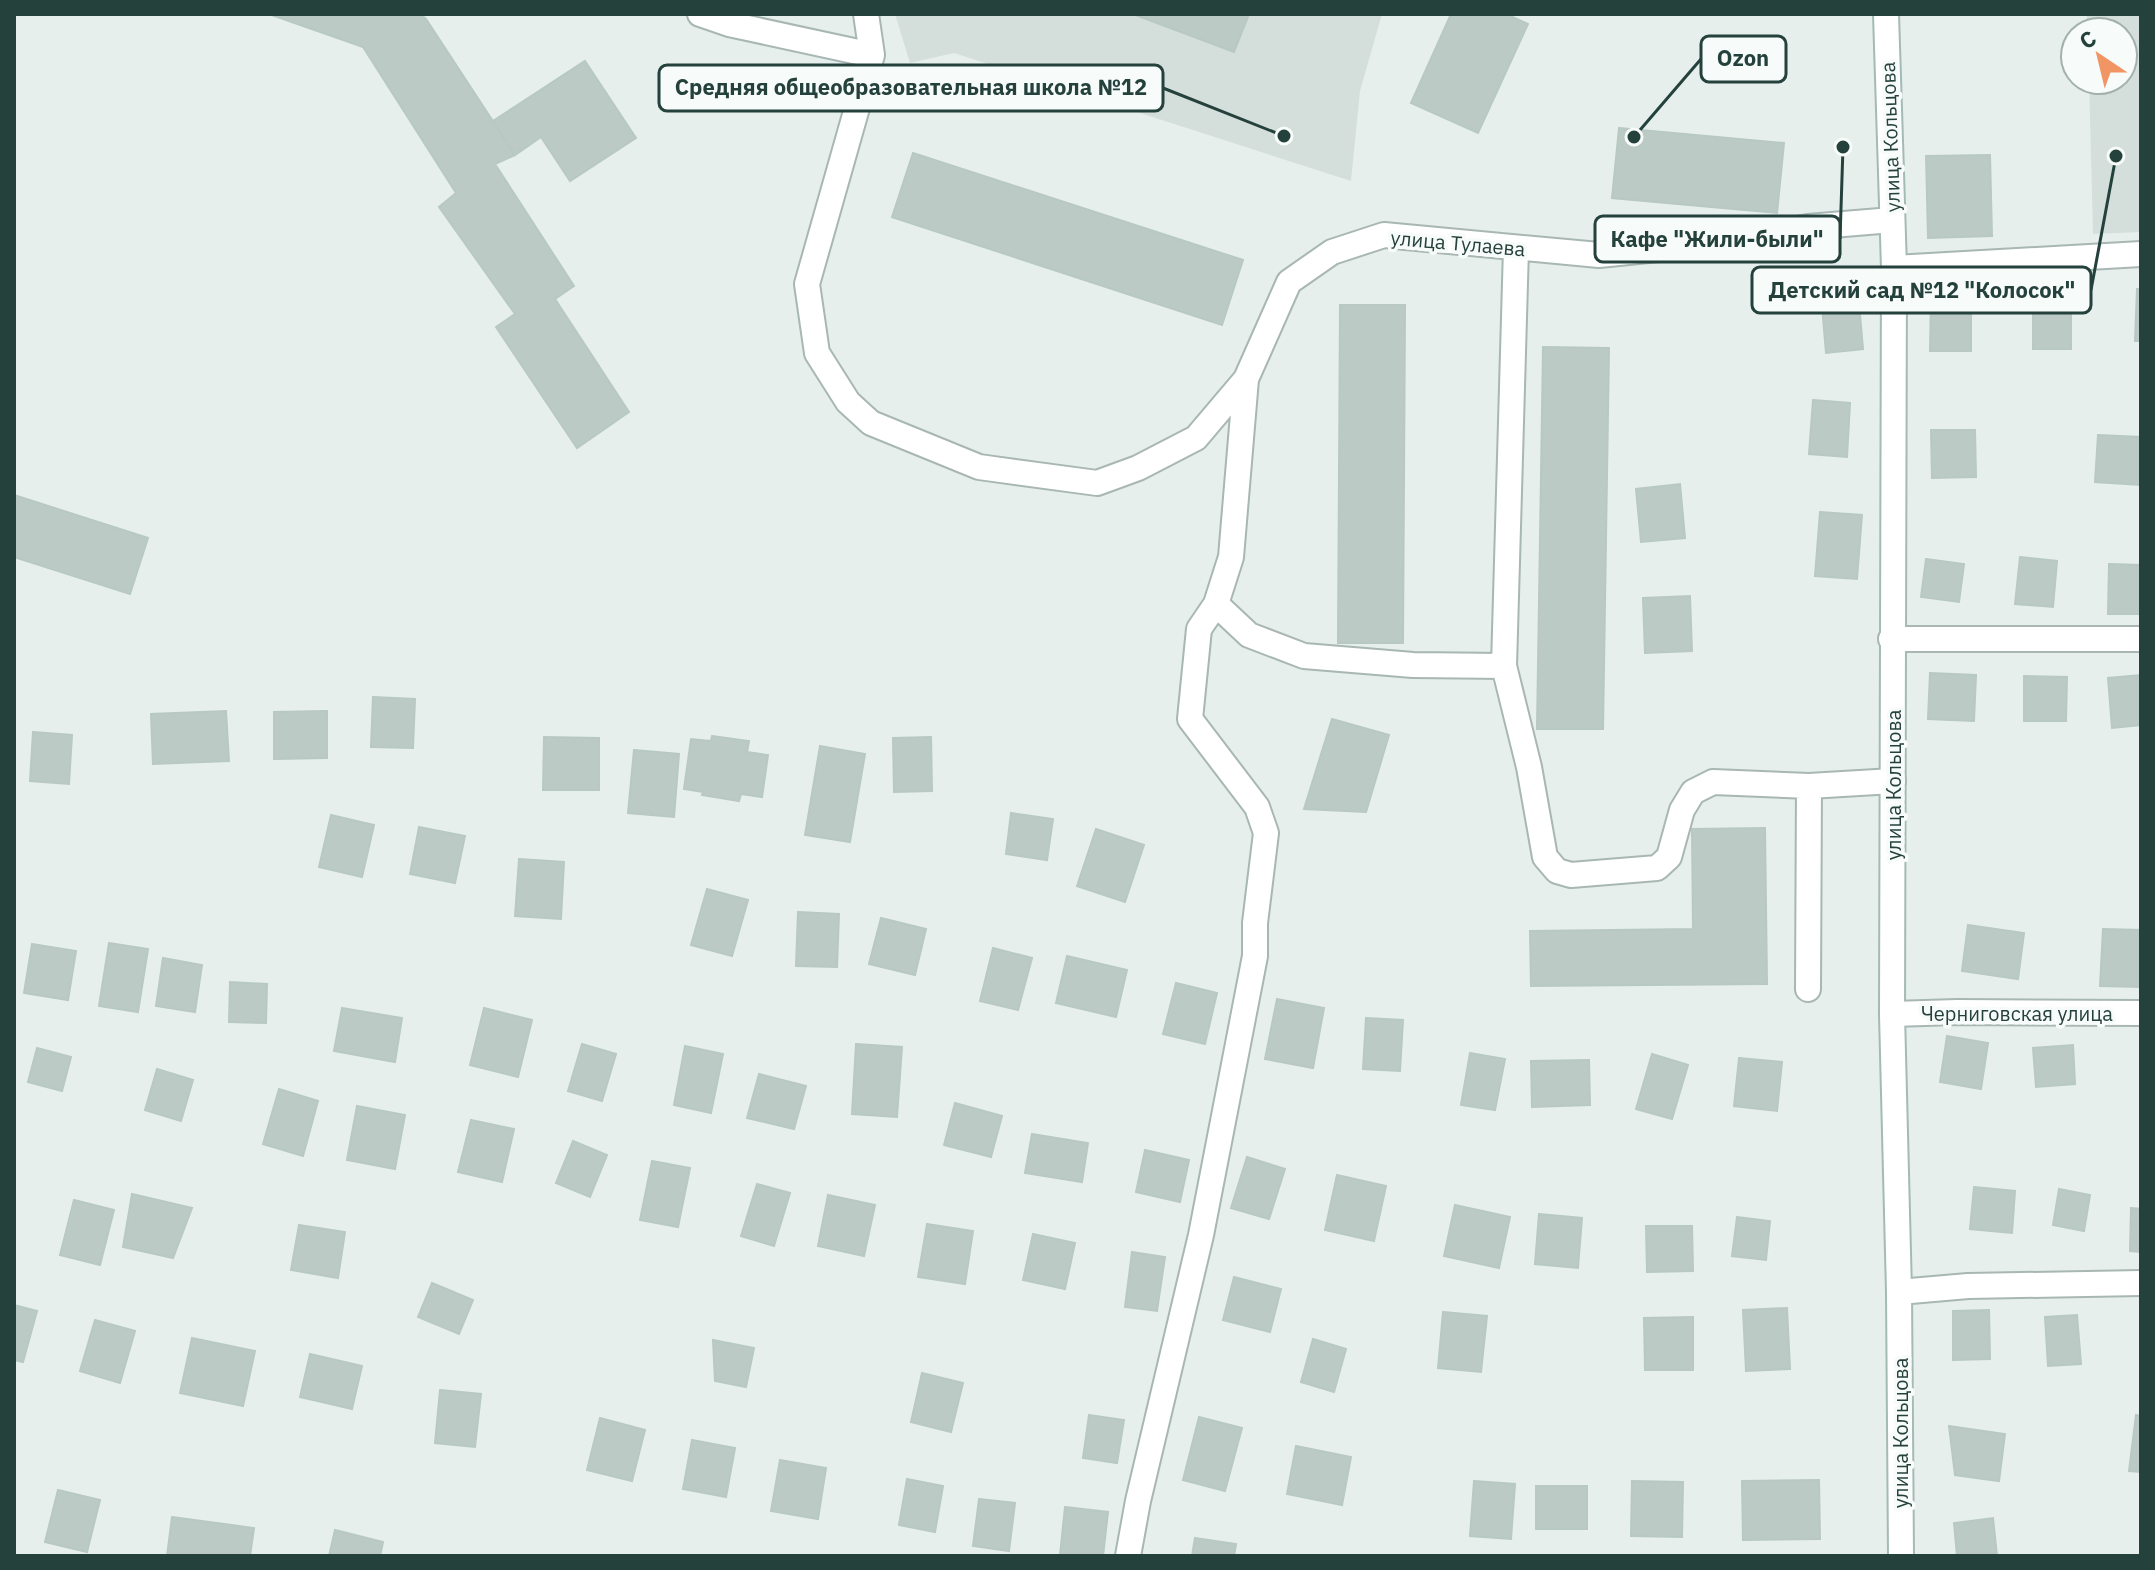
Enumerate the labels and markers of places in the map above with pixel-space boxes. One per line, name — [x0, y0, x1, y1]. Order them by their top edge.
callout: Ozon — [1701, 36, 1786, 82]
callout: Средняя общеобразовательная школа №12 — [659, 65, 1163, 111]
callout: Кафе "Жили-были" — [1595, 216, 1840, 262]
callout: Детский сад №12 "Колосок" — [1752, 267, 2091, 313]

